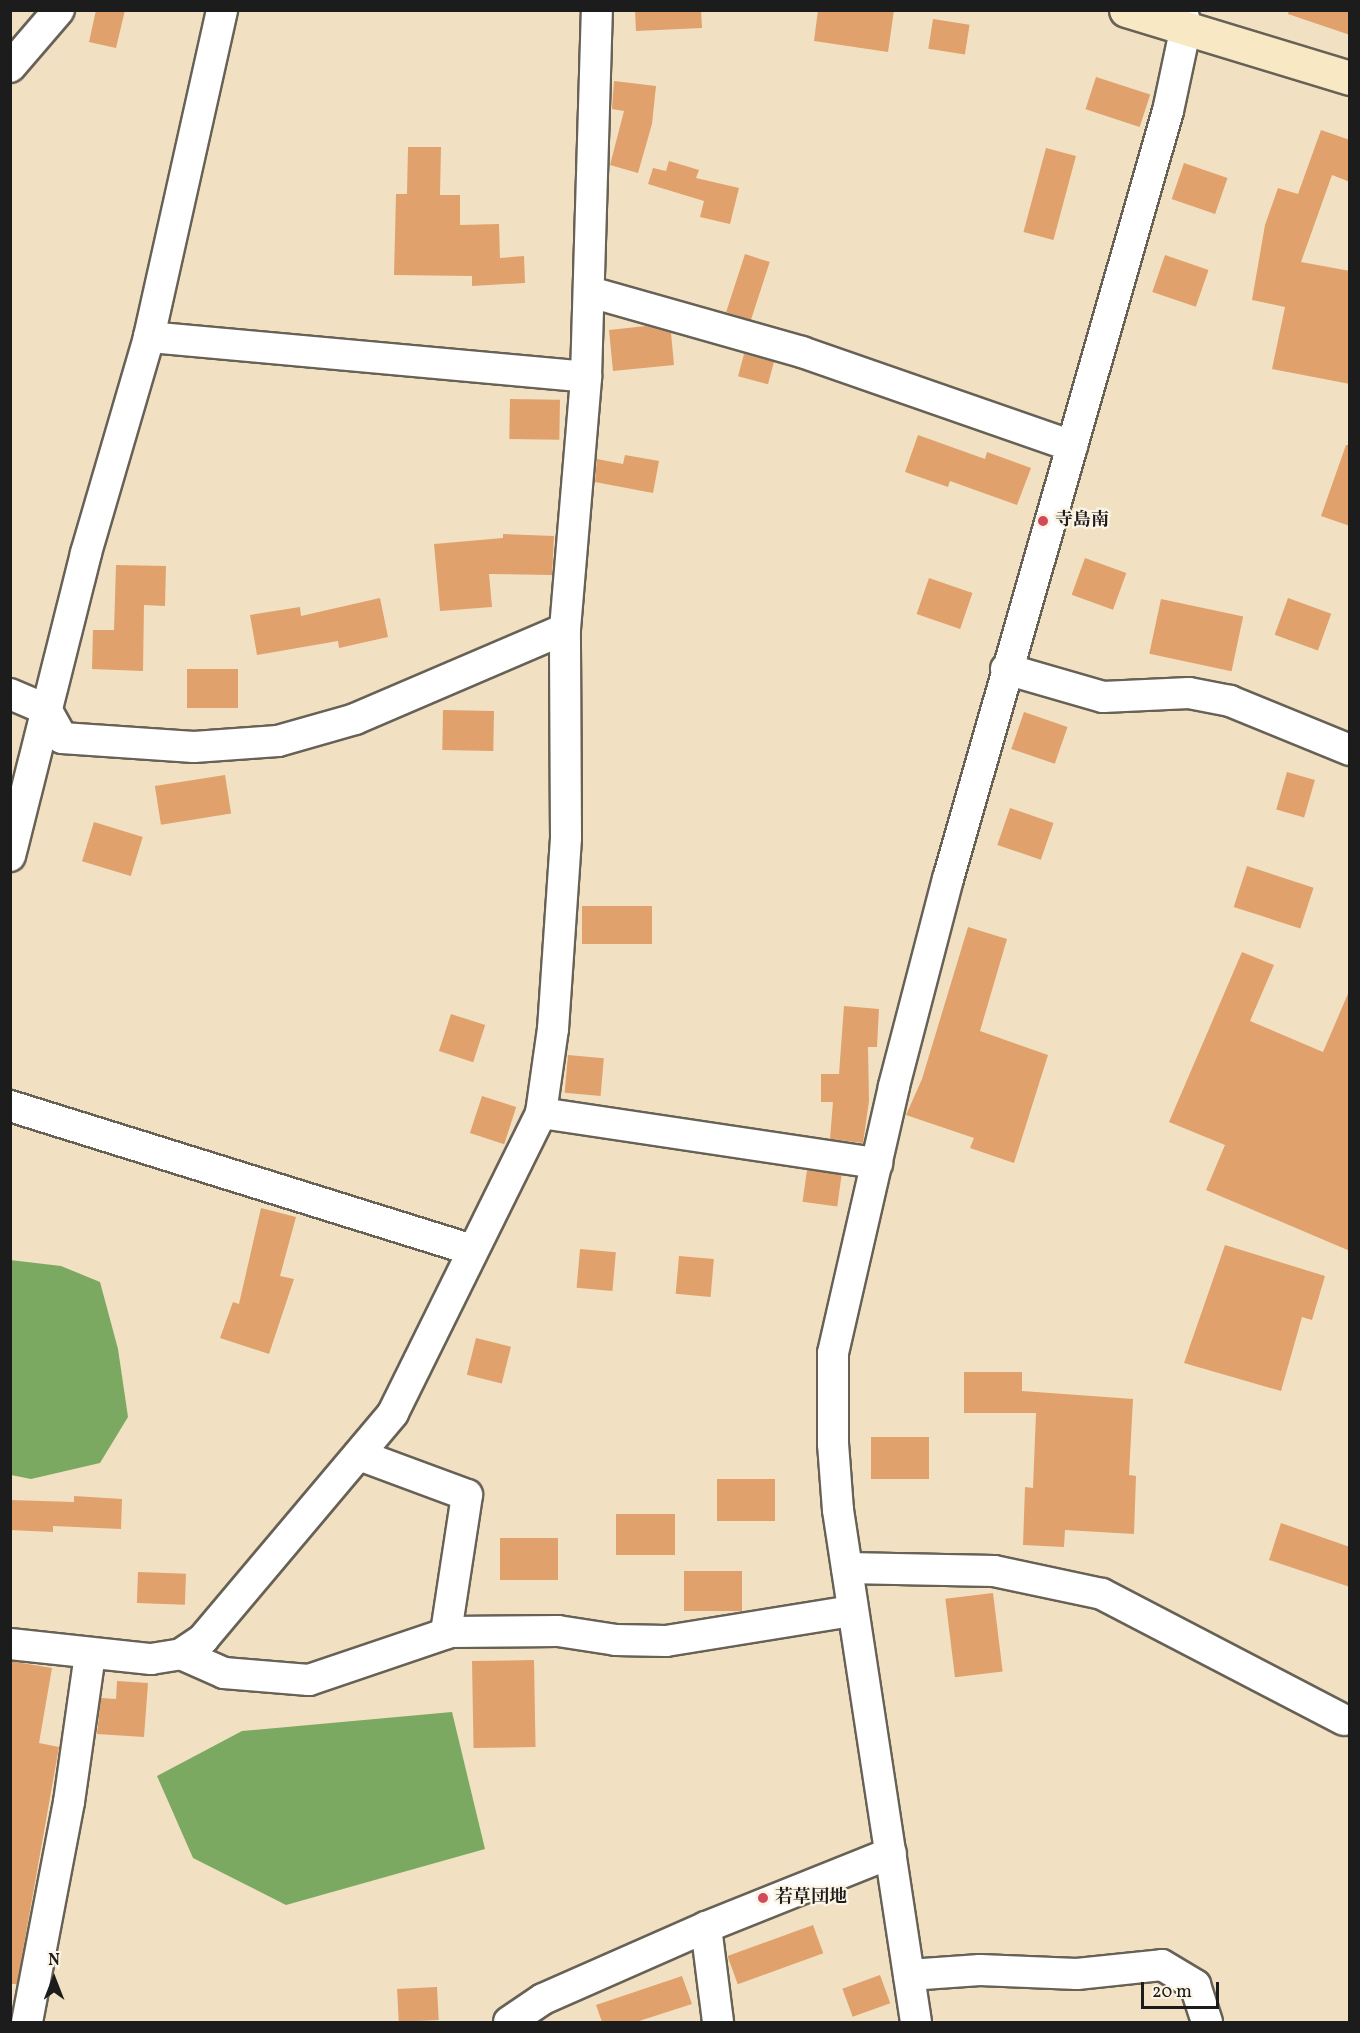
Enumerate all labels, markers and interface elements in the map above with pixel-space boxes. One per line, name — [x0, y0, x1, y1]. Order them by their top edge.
place label: 寺島南 — [1055, 510, 1109, 532]
marker: 寺島南 — [1036, 514, 1050, 528]
place label: 若草団地 — [775, 1887, 847, 1909]
marker: 若草団地 — [756, 1891, 770, 1905]
north arrow — [24, 1949, 84, 2009]
text: N — [48, 1950, 60, 1972]
scale bar — [1144, 1970, 1222, 2008]
text: 20 m — [1152, 1980, 1192, 2005]

